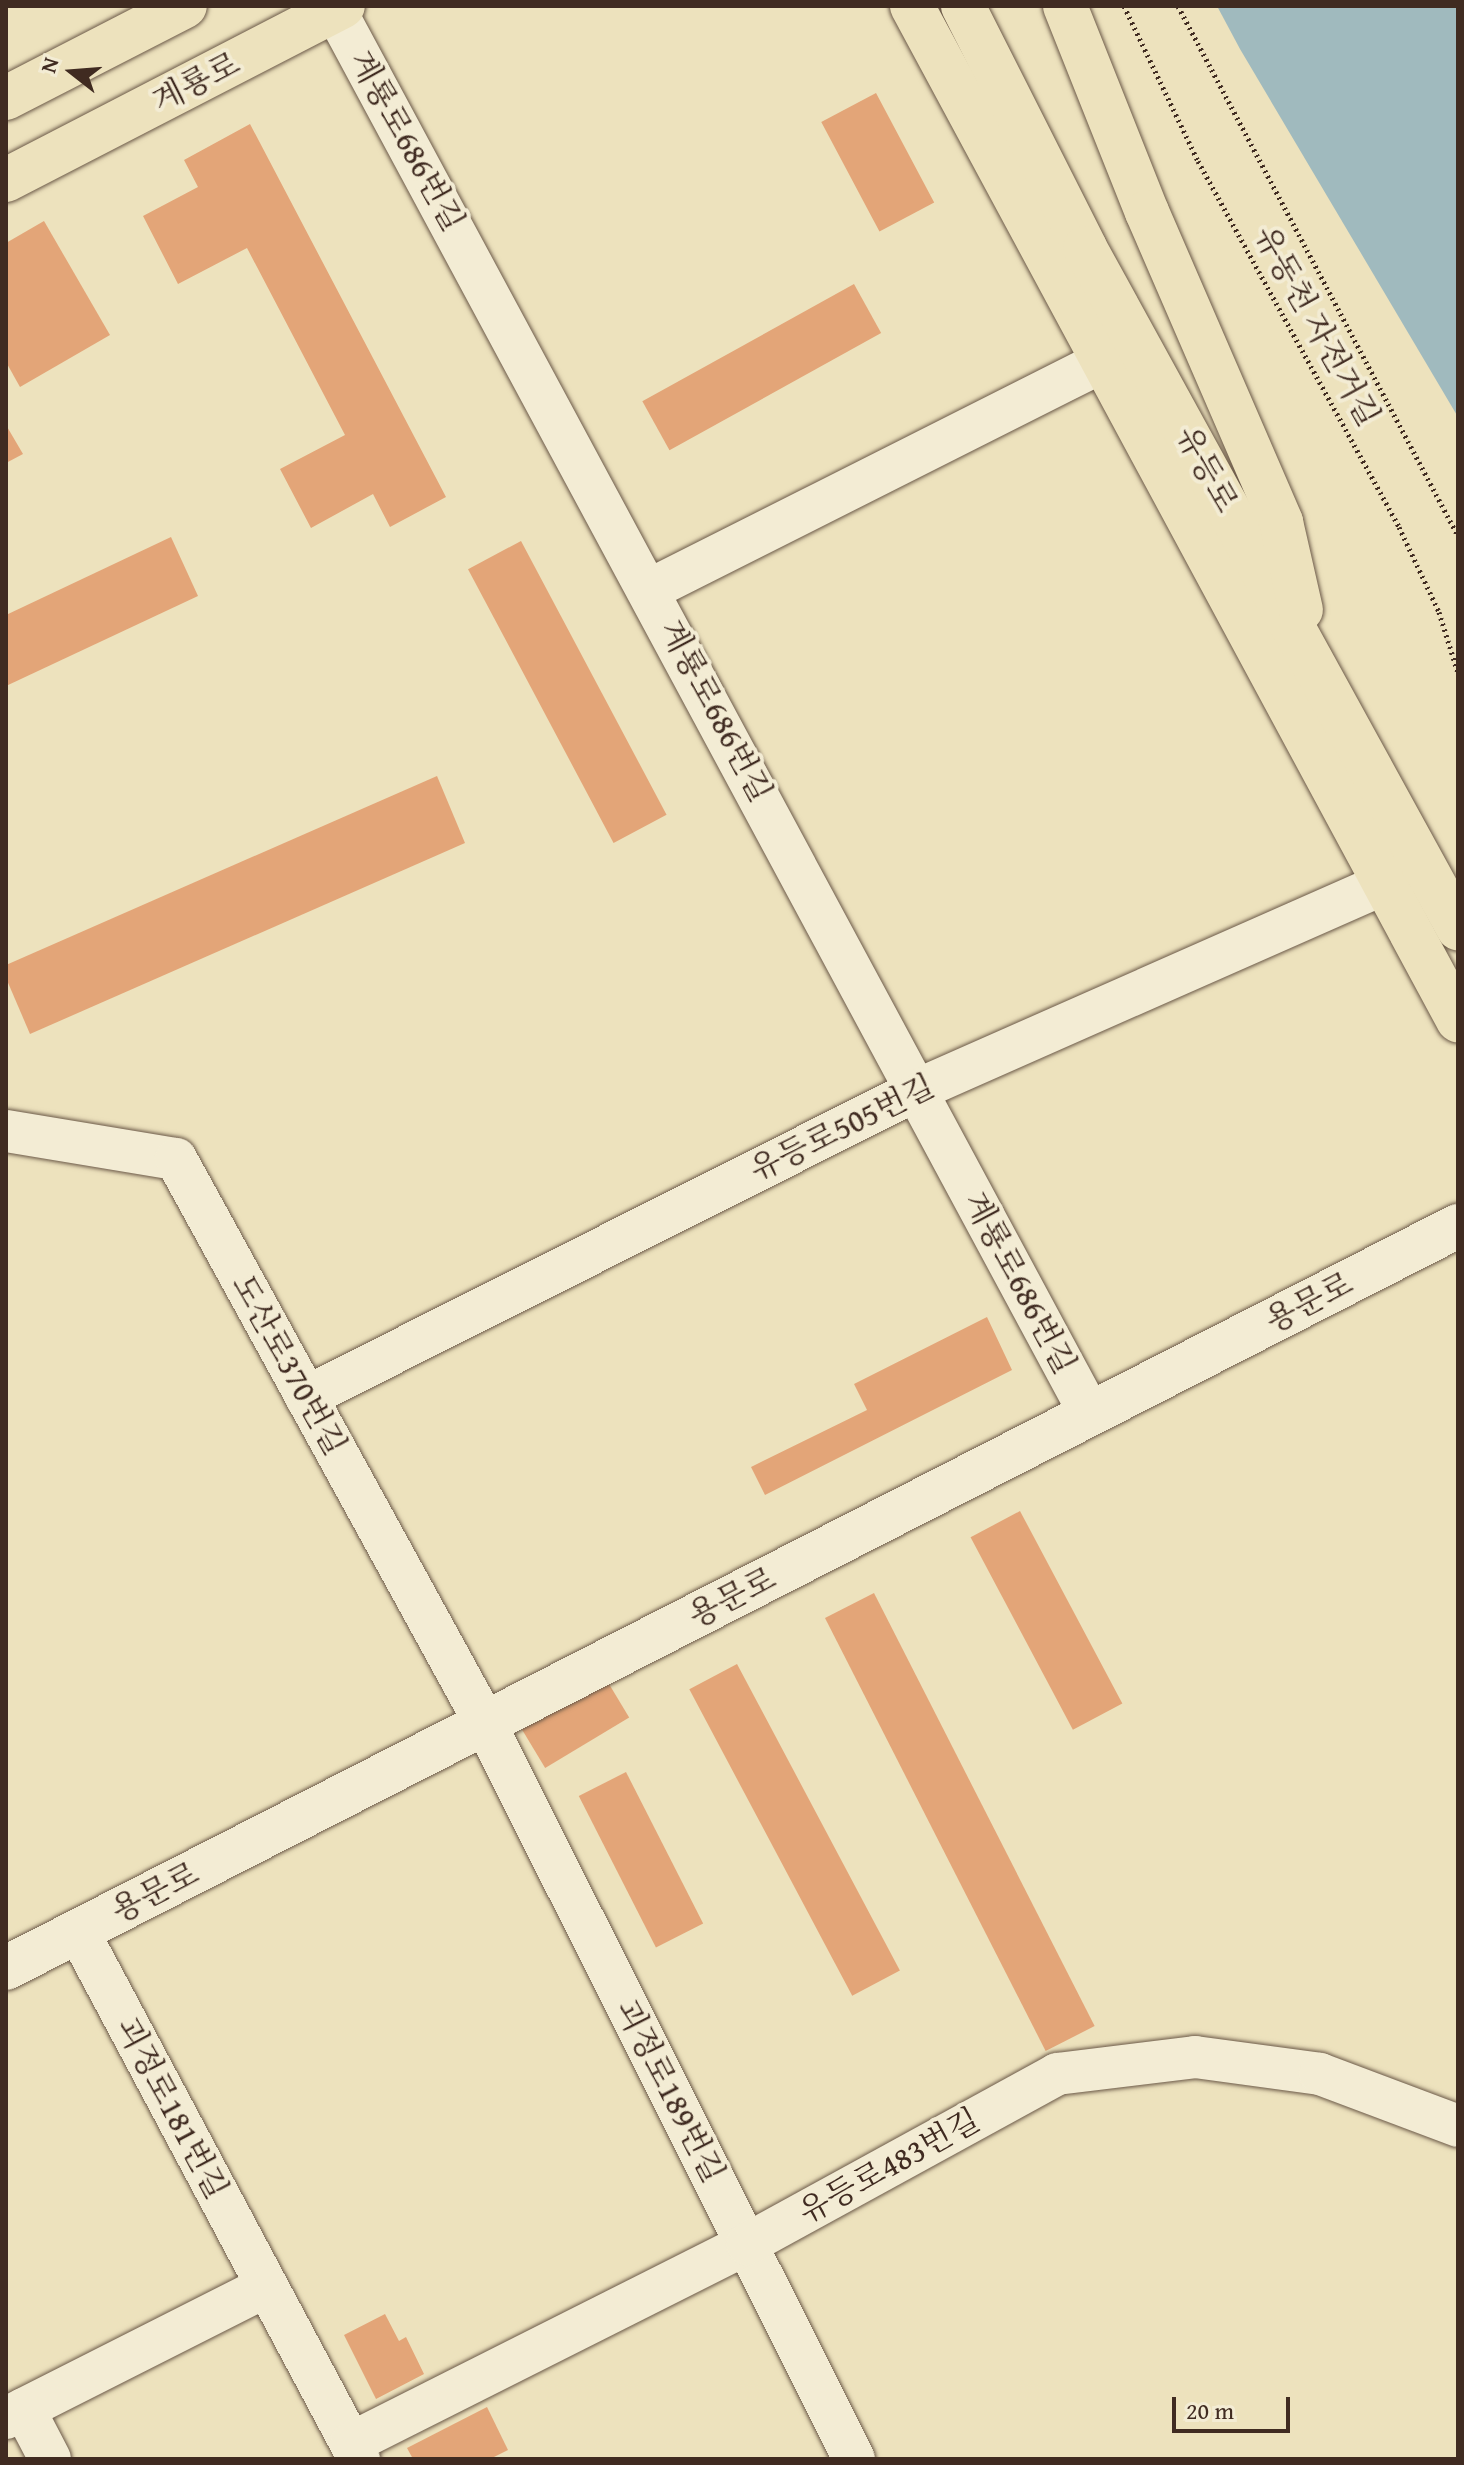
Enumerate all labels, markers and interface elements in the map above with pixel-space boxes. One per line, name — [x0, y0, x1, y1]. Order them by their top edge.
north arrow — [32, 32, 112, 112]
street label: 계룡로 — [146, 44, 246, 120]
street label: 계룡로686번길 — [342, 44, 472, 238]
text: N — [32, 53, 67, 77]
street label: 유동천 자전거길 — [1246, 219, 1388, 433]
street label: 유등로 — [1168, 419, 1246, 519]
street label: 계룡로686번길 — [652, 613, 780, 809]
street label: 유등로505번길 — [743, 1067, 941, 1189]
street label: 계룡로686번길 — [956, 1185, 1084, 1381]
street label: 용문로 — [1259, 1264, 1359, 1340]
street label: 도산로370번길 — [224, 1268, 354, 1462]
street label: 용문로 — [682, 1559, 782, 1635]
street label: 용문로 — [105, 1854, 205, 1930]
street label: 괴정로189번길 — [607, 1993, 733, 2189]
street label: 괴정로181번길 — [108, 2010, 236, 2206]
street label: 유등로483번길 — [792, 2101, 986, 2231]
scale bar — [1176, 2381, 1294, 2431]
text: 20 m — [1186, 2393, 1234, 2428]

